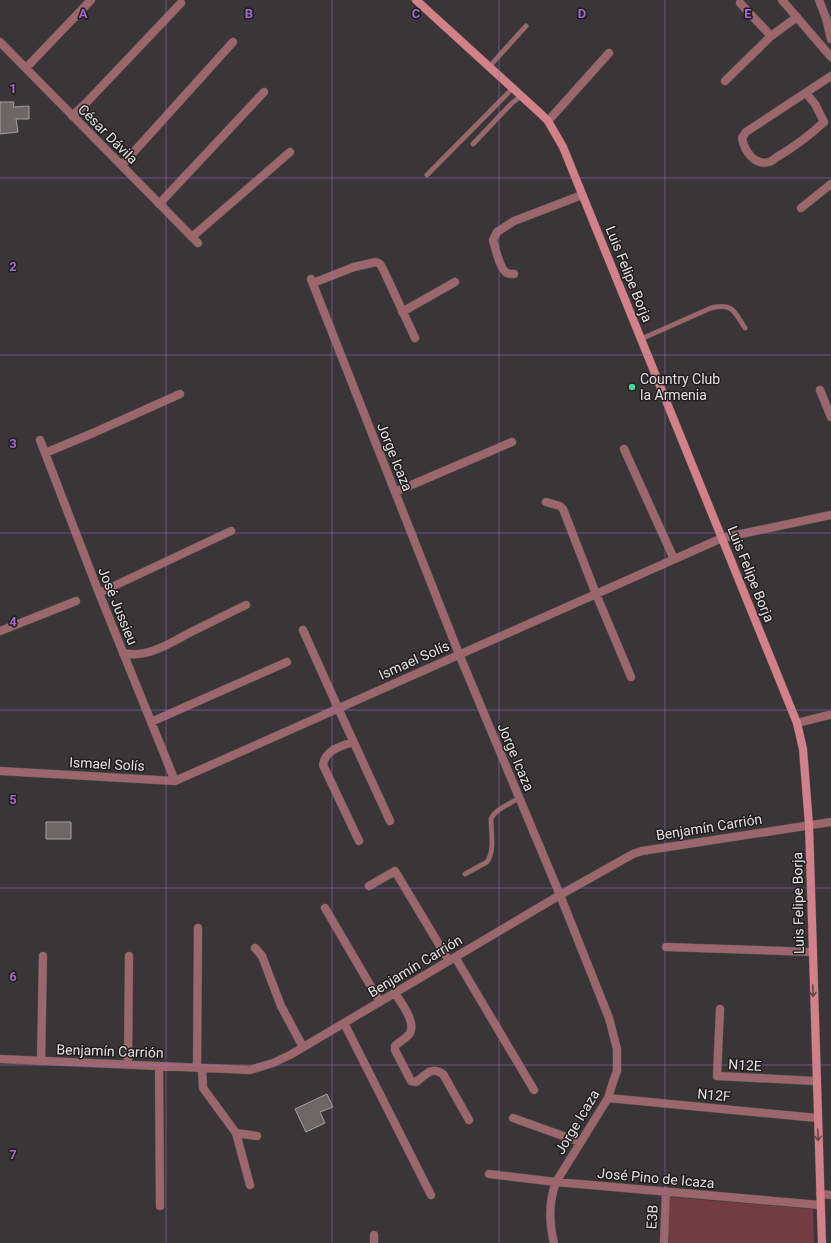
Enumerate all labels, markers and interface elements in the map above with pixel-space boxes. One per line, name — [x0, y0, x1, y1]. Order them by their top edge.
text: A — [79, 6, 88, 21]
text: B — [245, 6, 253, 21]
text: C — [412, 6, 421, 21]
text: D — [578, 6, 586, 21]
text: E — [744, 6, 752, 21]
text: 1 — [9, 81, 17, 96]
street label: César Dávila — [75, 101, 141, 167]
street label: Luis Felipe Borja — [602, 224, 656, 324]
text: 2 — [9, 259, 17, 274]
place label: Country Club la Armenia — [640, 371, 720, 403]
marker: Country Club la Armenia — [627, 382, 637, 392]
street label: Jorge Icaza — [374, 420, 416, 494]
text: 3 — [9, 436, 17, 451]
street label: Luis Felipe Borja — [724, 524, 778, 624]
street label: José Jussieu — [95, 565, 141, 647]
text: 4 — [9, 614, 17, 629]
street label: Ismael Solís — [376, 637, 452, 683]
street label: Jorge Icaza — [494, 721, 538, 793]
street label: Ismael Solís — [69, 754, 145, 774]
text: 5 — [9, 792, 17, 807]
street label: Benjamín Carrión — [655, 811, 763, 843]
street label: Luis Felipe Borja — [789, 852, 807, 954]
street label: Benjamín Carrión — [365, 932, 465, 1000]
text: 6 — [9, 969, 17, 984]
one-way arrow — [809, 984, 817, 997]
street label: Benjamín Carrión — [56, 1041, 164, 1061]
street label: N12E — [728, 1056, 762, 1074]
street label: N12F — [697, 1086, 732, 1104]
street label: Jorge Icaza — [551, 1087, 603, 1157]
one-way arrow — [814, 1128, 822, 1141]
text: 7 — [9, 1147, 17, 1162]
street label: José Pino de Icaza — [597, 1165, 715, 1191]
street label: E3B — [643, 1204, 661, 1230]

